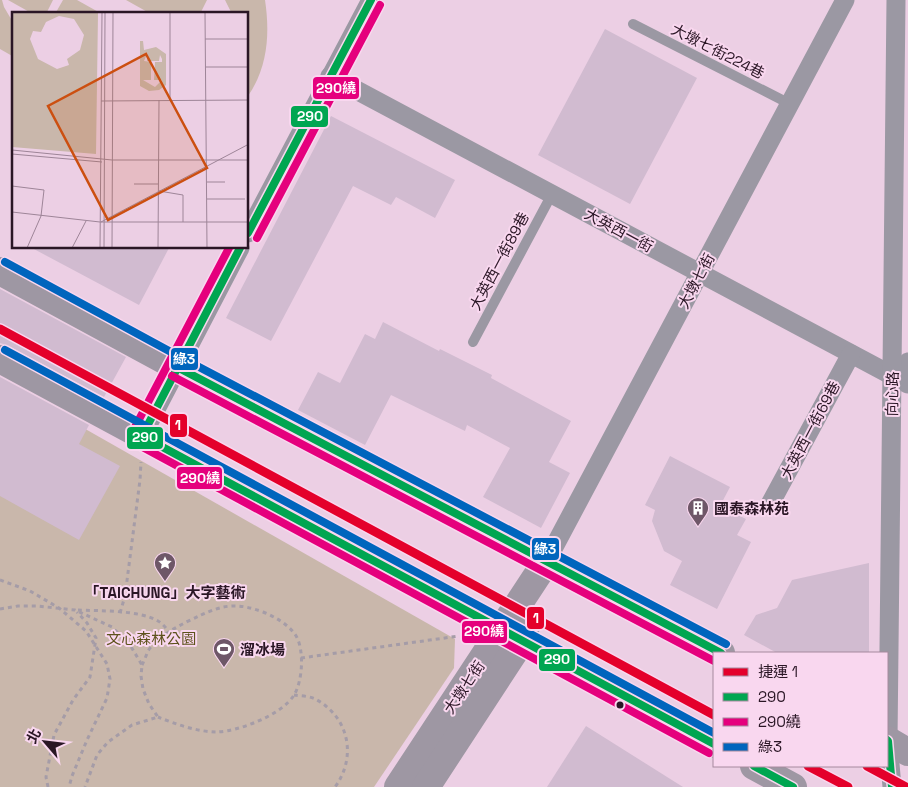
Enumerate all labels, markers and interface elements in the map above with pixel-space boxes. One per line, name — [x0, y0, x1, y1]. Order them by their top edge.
inset map — [12, 12, 249, 249]
street label: 大墩七街224巷 — [668, 19, 768, 83]
line badge: 290繞 — [312, 76, 360, 100]
text: 290繞 — [316, 79, 356, 97]
line badge: 290 — [290, 105, 329, 128]
text: 290 — [297, 107, 323, 125]
street label: 大英西一街 — [581, 204, 657, 256]
street label: 大英西一街89巷 — [465, 209, 533, 313]
street label: 大墩七街 — [674, 250, 718, 312]
line badge: 綠3 — [170, 347, 199, 371]
text: 綠3 — [173, 350, 195, 368]
street label: 向心路 — [882, 371, 902, 417]
street label: 大英西一街69巷 — [776, 378, 844, 482]
line badge: 1 — [169, 413, 188, 438]
text: 1 — [175, 416, 181, 434]
line badge: 290 — [126, 426, 164, 450]
text: 290 — [132, 428, 158, 446]
line badge: 290繞 — [176, 466, 223, 490]
text: 290繞 — [180, 469, 220, 487]
building icon: 國泰森林苑 — [686, 496, 710, 527]
place label: 國泰森林苑 — [714, 499, 789, 518]
line badge: 綠3 — [531, 537, 560, 561]
text: 綠3 — [534, 540, 556, 558]
place icon: 「TAICHUNG」大字藝術 — [153, 551, 177, 582]
place label: 「TAICHUNG」大字藝術 — [85, 583, 245, 602]
line badge: 1 — [526, 606, 545, 630]
text: 1 — [533, 609, 539, 627]
line badge: 290繞 — [461, 620, 508, 644]
text: 290繞 — [464, 622, 504, 640]
park label: 文心森林公園 — [106, 629, 196, 648]
sports icon: 溜冰場 — [212, 637, 236, 668]
place label: 溜冰場 — [240, 640, 285, 659]
line badge: 290 — [538, 648, 576, 672]
text: 290 — [544, 650, 570, 668]
legend — [713, 652, 888, 767]
street label: 大墩七街 — [439, 657, 489, 717]
text: 捷運 1 — [758, 662, 798, 681]
text: 290 — [758, 687, 786, 706]
unlabelled marker — [615, 700, 625, 710]
text: 290繞 — [758, 712, 801, 731]
north arrow — [20, 717, 70, 767]
text: 北 — [22, 725, 45, 746]
text: 綠3 — [758, 737, 782, 756]

